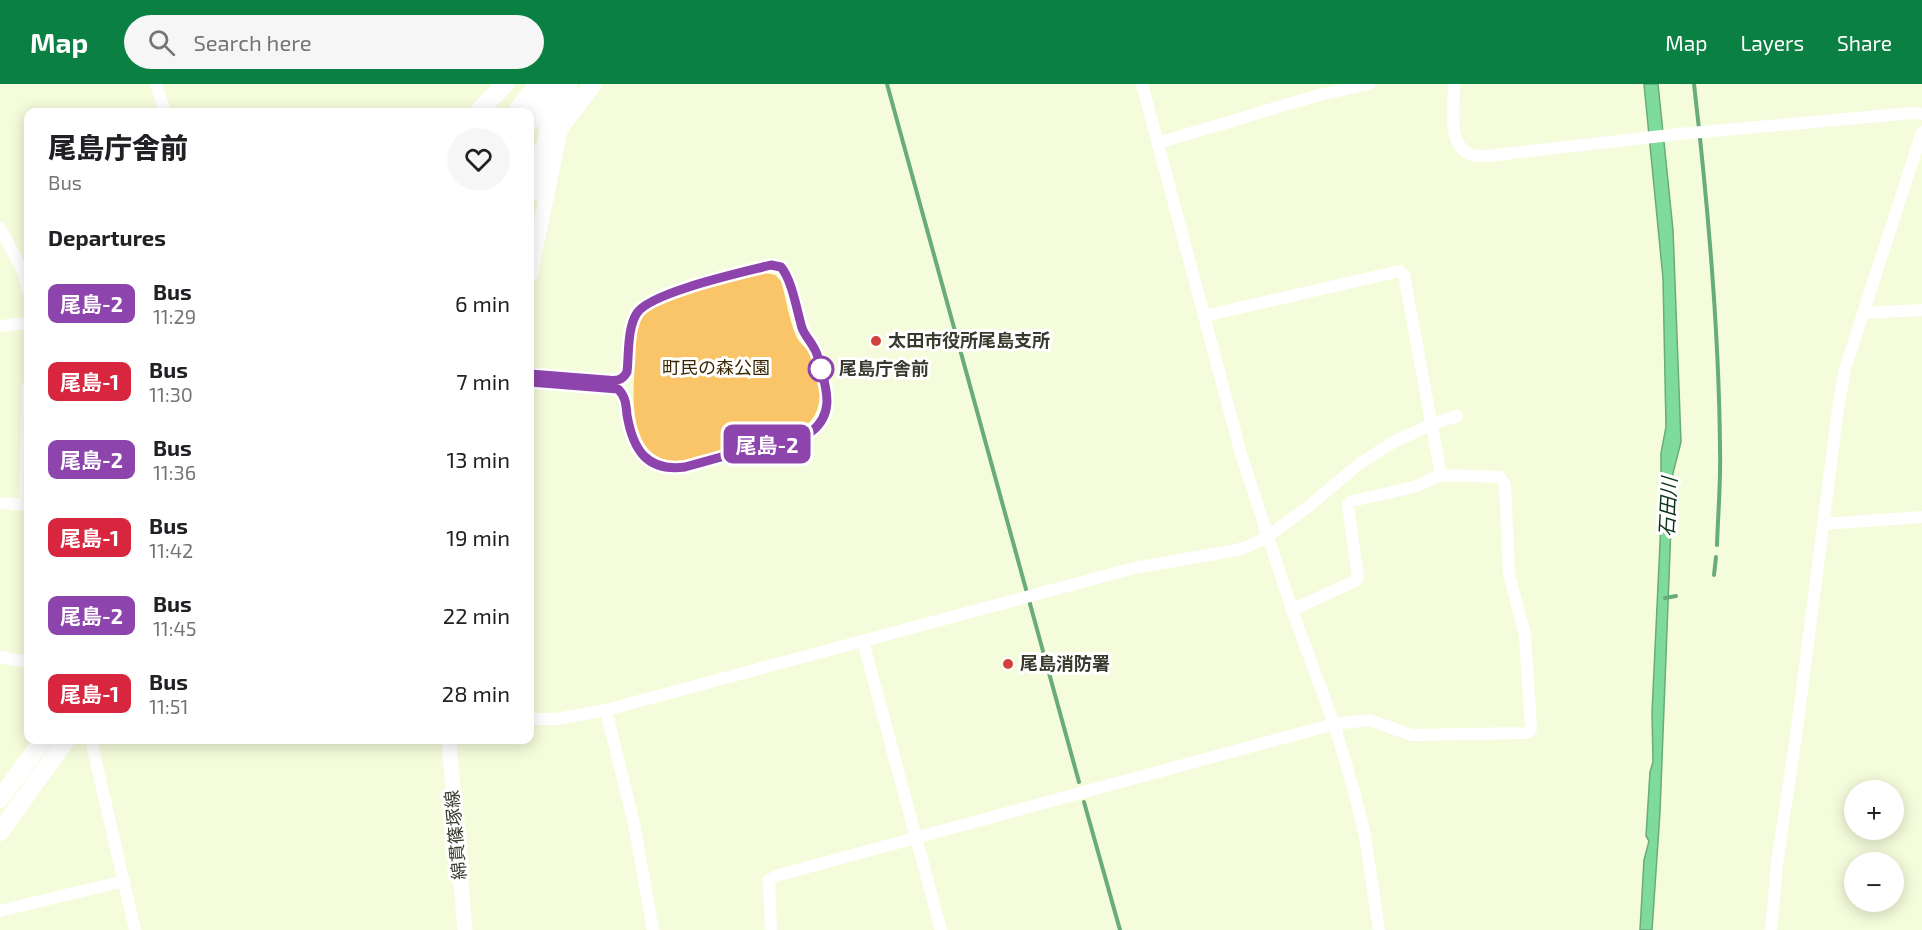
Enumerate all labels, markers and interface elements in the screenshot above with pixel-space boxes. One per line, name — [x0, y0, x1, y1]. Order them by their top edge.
search box — [124, 15, 544, 69]
text: Map — [30, 25, 88, 59]
icon: search — [145, 26, 178, 59]
text: Search here — [193, 29, 312, 55]
text: Map — [1665, 30, 1707, 55]
text: Layers — [1740, 30, 1804, 55]
text: Share — [1837, 30, 1892, 55]
button: heart — [447, 128, 510, 191]
text: 尾島庁舎前 — [48, 130, 188, 164]
text: Bus — [48, 170, 82, 194]
text: Departures — [48, 224, 166, 250]
text: Bus — [153, 278, 192, 304]
text: 6 min — [455, 290, 510, 316]
text: 尾島-2 — [60, 291, 123, 316]
text: 11:29 — [153, 304, 196, 328]
place label: 太田市役所尾島支所 — [888, 329, 1050, 351]
marker: 太田市役所尾島支所 — [869, 334, 883, 348]
text: Bus — [149, 356, 188, 382]
park label: 町民の森公園 — [662, 356, 770, 378]
marker: 尾島庁舎前 — [808, 356, 834, 382]
place label: 尾島庁舎前 — [839, 357, 929, 379]
text: 7 min — [456, 368, 510, 394]
text: 尾島-1 — [60, 369, 119, 394]
text: 11:30 — [149, 382, 193, 406]
line badge: 尾島-2 — [725, 424, 809, 464]
text: 尾島-2 — [736, 432, 798, 457]
text: Bus — [153, 434, 192, 460]
text: 13 min — [447, 446, 510, 472]
text: 尾島-2 — [60, 447, 123, 472]
text: 11:36 — [153, 460, 196, 484]
water label: 石田川 — [1653, 474, 1681, 538]
text: Bus — [149, 512, 188, 538]
text: 19 min — [446, 524, 510, 550]
text: 尾島-1 — [60, 525, 119, 550]
text: 11:42 — [149, 538, 193, 562]
text: Bus — [153, 590, 192, 616]
text: 22 min — [443, 602, 510, 628]
text: 尾島-2 — [60, 603, 123, 628]
text: 11:45 — [153, 616, 197, 640]
place label: 尾島消防署 — [1020, 652, 1110, 674]
marker: 尾島消防署 — [1001, 657, 1015, 671]
text: Bus — [149, 668, 188, 694]
text: 28 min — [442, 680, 510, 706]
text: 尾島-1 — [60, 681, 119, 706]
text: 11:51 — [149, 694, 188, 718]
map controls — [1844, 780, 1904, 912]
button: + — [1844, 780, 1904, 840]
street label: 綿貫篠塚線 — [440, 789, 470, 881]
button: − — [1844, 852, 1904, 912]

